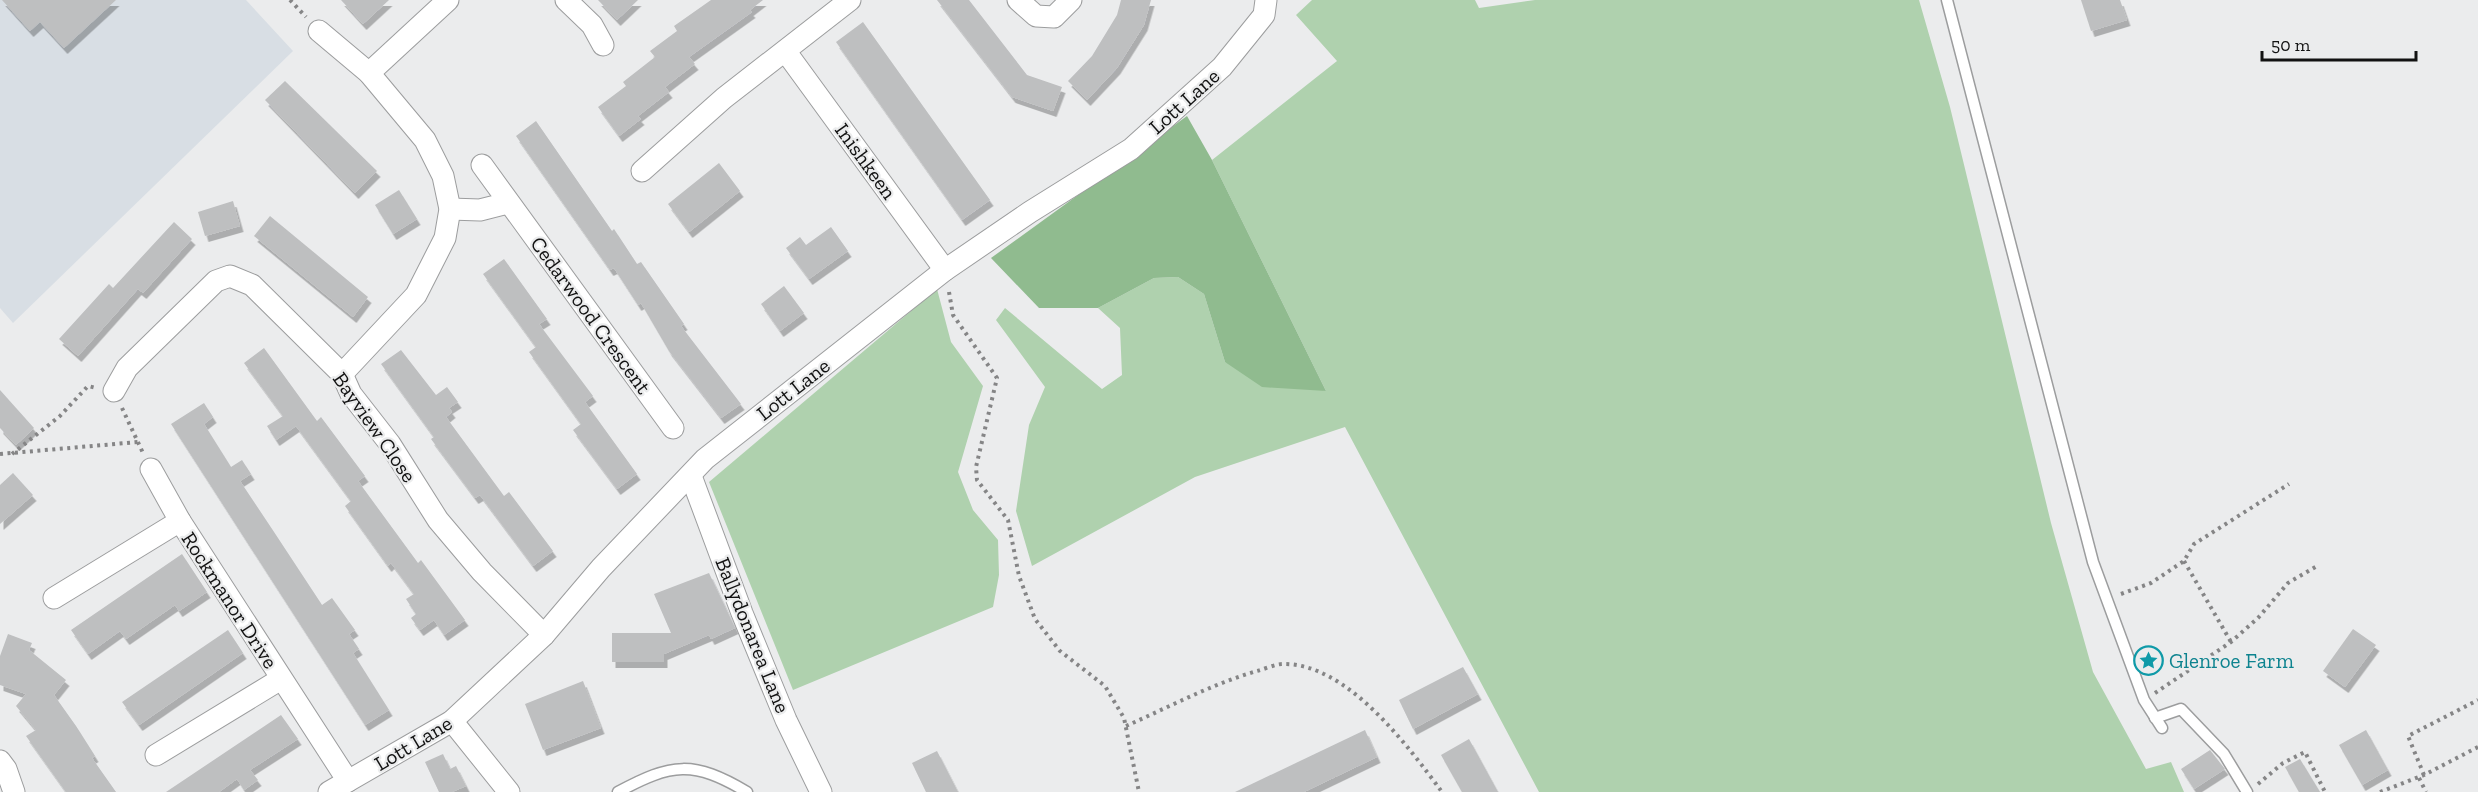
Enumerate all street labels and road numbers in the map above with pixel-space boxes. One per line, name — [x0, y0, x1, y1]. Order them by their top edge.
street label: Lott Lane — [1144, 63, 1224, 139]
street label: Inishkeen — [830, 118, 902, 204]
street label: Cedarwood Crescent — [525, 231, 657, 399]
street label: Lott Lane — [751, 353, 835, 425]
street label: Bayview Close — [328, 367, 422, 487]
street label: Rockmanor Drive — [177, 527, 284, 673]
street label: Ballydonarea Lane — [710, 553, 796, 717]
street label: Lott Lane — [370, 710, 456, 776]

